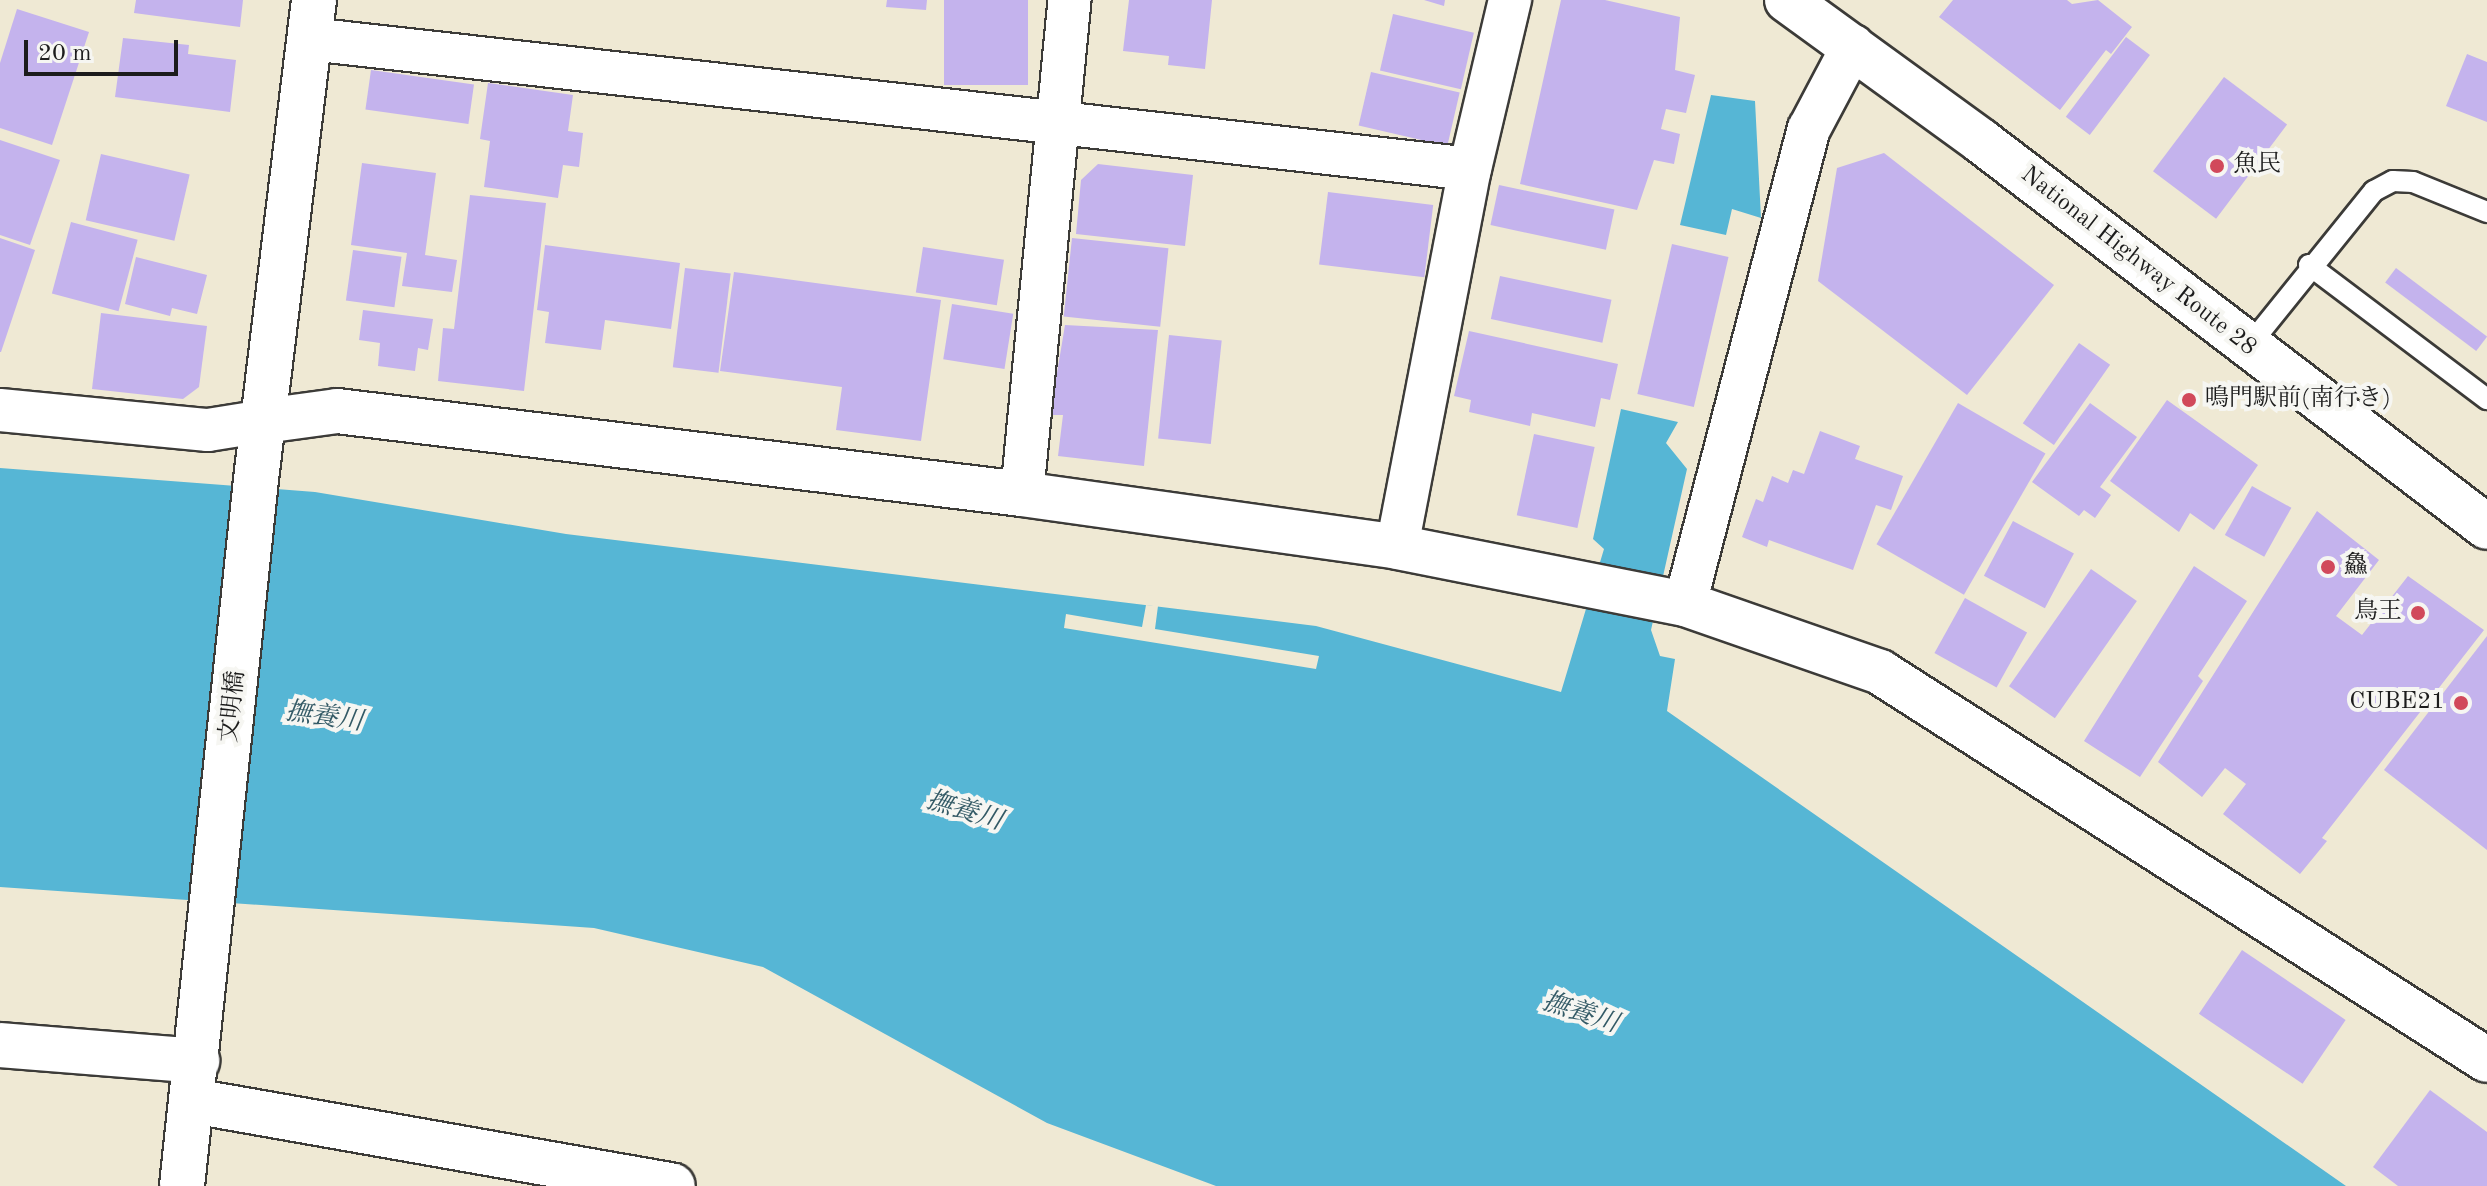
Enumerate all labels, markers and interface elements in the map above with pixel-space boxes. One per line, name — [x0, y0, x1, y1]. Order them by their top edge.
scale bar — [28, 24, 182, 74]
text: 20 m — [38, 42, 92, 66]
place label: 魚民 — [2233, 152, 2281, 180]
marker: 魚民 — [2208, 157, 2226, 175]
street label: National Highway Route 28 — [2014, 161, 2262, 363]
place label: 鳴門駅前(南行き) — [2205, 386, 2391, 414]
marker: 鳴門駅前(南行き) — [2180, 391, 2198, 409]
place label: 鱻 — [2344, 553, 2368, 581]
marker: 鱻 — [2319, 558, 2337, 576]
place label: 鳥王 — [2354, 599, 2402, 627]
marker: 鳥王 — [2409, 604, 2427, 622]
street label: 文明橋 — [216, 670, 252, 744]
place label: CUBE21 — [2349, 689, 2445, 717]
marker: CUBE21 — [2452, 694, 2470, 712]
water label: 撫養川 — [283, 697, 365, 739]
water label: 撫養川 — [922, 786, 1006, 838]
water label: 撫養川 — [1538, 987, 1622, 1041]

